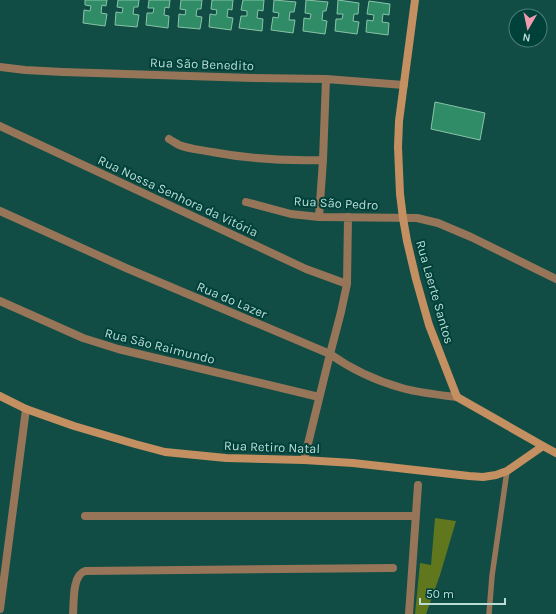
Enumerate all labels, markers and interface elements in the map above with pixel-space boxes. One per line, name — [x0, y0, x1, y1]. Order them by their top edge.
north arrow — [508, 8, 548, 48]
text: N — [522, 30, 531, 44]
street label: Rua São Benedito — [150, 55, 254, 73]
street label: Rua Nossa Senhora da Vitória — [95, 152, 261, 240]
street label: Rua São Pedro — [293, 193, 379, 213]
street label: Rua Laerte Santos — [413, 238, 457, 346]
street label: Rua do Lazer — [195, 278, 270, 322]
street label: Rua São Raimundo — [103, 325, 217, 367]
street label: Rua Retiro Natal — [224, 438, 320, 456]
scale bar — [420, 580, 505, 606]
text: 50 m — [426, 587, 454, 601]

